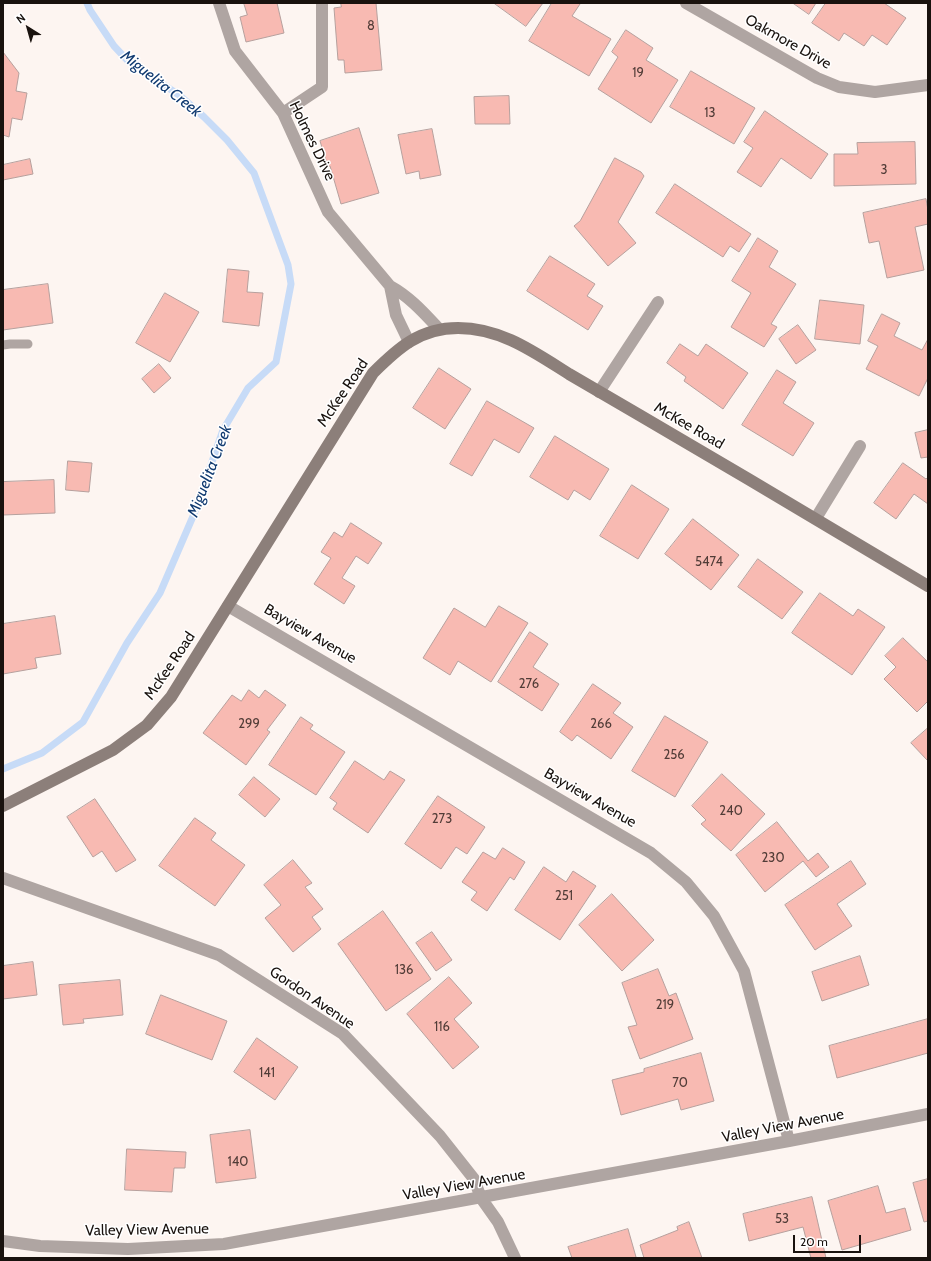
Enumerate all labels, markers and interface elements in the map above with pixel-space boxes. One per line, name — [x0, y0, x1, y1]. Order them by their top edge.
north arrow — [8, 8, 48, 48]
text: N — [13, 10, 28, 26]
street label: Oakmore Drive — [742, 11, 834, 73]
house number: 8 — [367, 18, 375, 34]
water label: Miguelita Creek — [117, 47, 205, 121]
house number: 19 — [632, 65, 644, 81]
street label: Holmes Drive — [285, 98, 339, 184]
house number: 13 — [704, 105, 716, 121]
house number: 3 — [880, 162, 888, 178]
street label: McKee Road — [314, 356, 372, 430]
street label: McKee Road — [651, 399, 727, 453]
water label: Miguelita Creek — [184, 422, 236, 520]
house number: 5474 — [695, 554, 723, 570]
street label: Bayview Avenue — [261, 600, 359, 668]
street label: McKee Road — [141, 629, 199, 703]
house number: 276 — [519, 676, 539, 692]
house number: 299 — [238, 716, 260, 732]
house number: 266 — [590, 716, 612, 732]
house number: 256 — [663, 747, 685, 763]
street label: Bayview Avenue — [541, 764, 639, 832]
house number: 240 — [719, 803, 743, 819]
house number: 273 — [432, 811, 452, 827]
house number: 230 — [762, 850, 784, 866]
house number: 251 — [555, 888, 573, 904]
house number: 136 — [395, 962, 413, 978]
street label: Gordon Avenue — [266, 963, 358, 1033]
house number: 219 — [656, 997, 674, 1013]
house number: 116 — [434, 1019, 450, 1035]
house number: 141 — [259, 1065, 275, 1081]
house number: 70 — [672, 1075, 688, 1091]
street label: Valley View Avenue — [721, 1105, 845, 1147]
house number: 140 — [228, 1154, 248, 1170]
street label: Valley View Avenue — [401, 1165, 527, 1205]
house number: 53 — [775, 1211, 789, 1227]
street label: Valley View Avenue — [85, 1220, 209, 1240]
scale bar — [795, 1227, 863, 1253]
text: 20 m — [800, 1234, 828, 1249]

